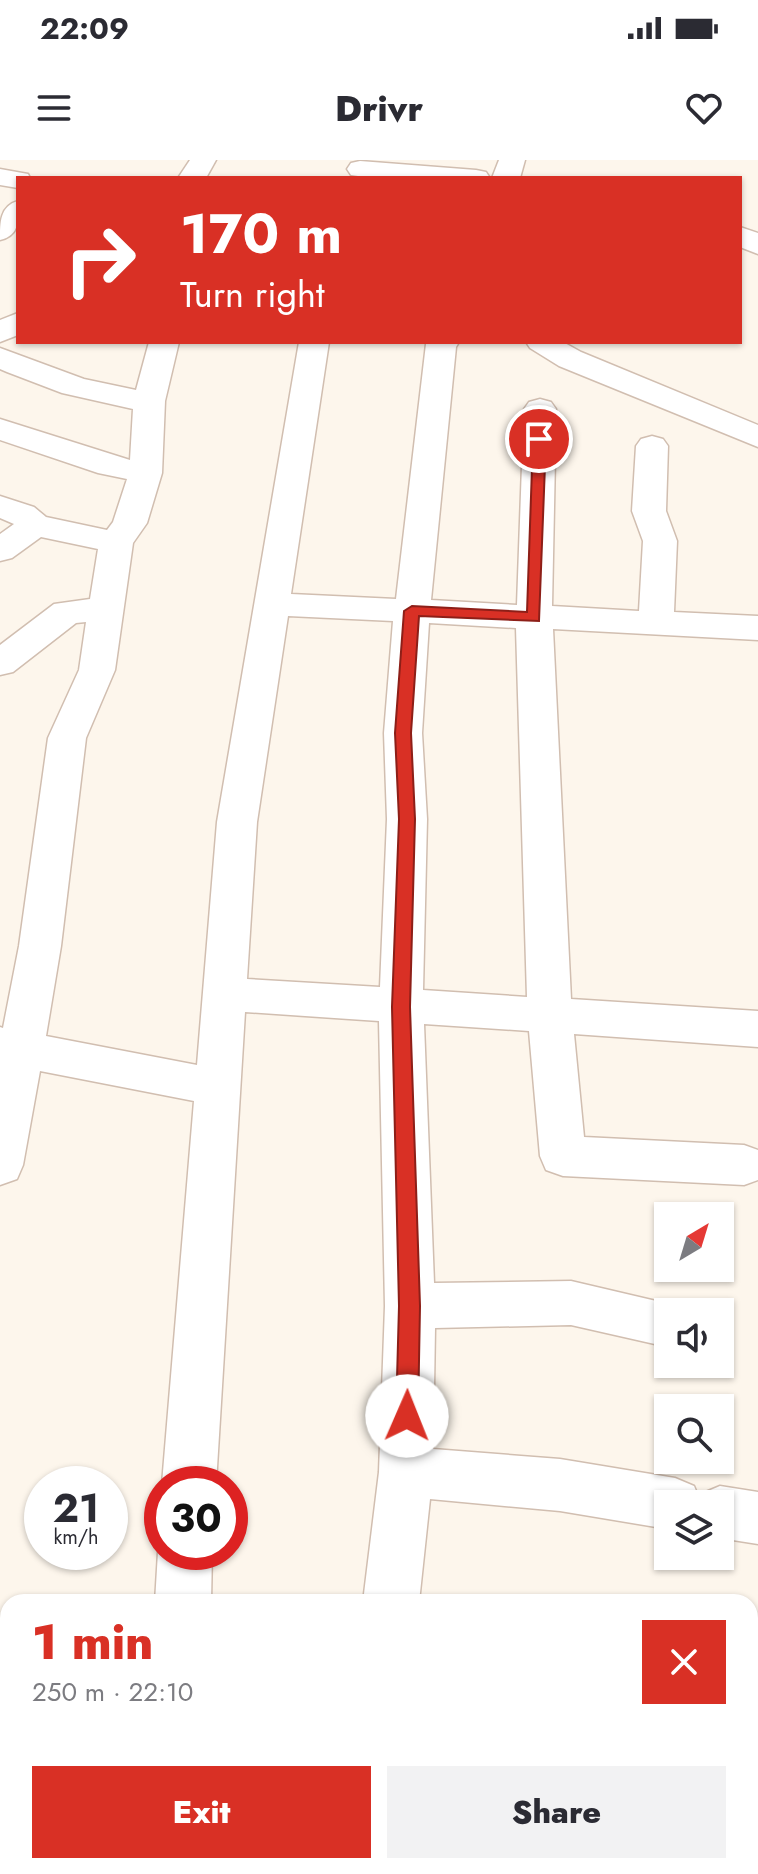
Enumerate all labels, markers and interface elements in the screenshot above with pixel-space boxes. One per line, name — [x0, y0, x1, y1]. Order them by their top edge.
text: 22:09 — [40, 7, 129, 50]
text: Drivr — [335, 82, 423, 134]
icon: menu — [32, 86, 76, 130]
icon: heart — [682, 86, 726, 130]
text: 170 m — [180, 193, 342, 274]
icon: right — [48, 208, 152, 312]
text: Turn right — [180, 268, 325, 320]
pin — [505, 405, 573, 473]
icon: arrive — [517, 417, 561, 461]
north arrow — [654, 1202, 734, 1282]
map controls — [654, 1202, 734, 1570]
button: sound — [654, 1298, 734, 1378]
position arrow — [365, 1374, 449, 1458]
button: search — [654, 1394, 734, 1474]
speed limit sign: 30 — [144, 1466, 248, 1570]
text: 21 — [53, 1479, 99, 1537]
button: layers — [654, 1490, 734, 1570]
text: km/h — [53, 1523, 99, 1552]
text: 1 min — [32, 1608, 153, 1677]
button: close — [642, 1620, 726, 1704]
text: 250 m · 22:10 — [32, 1673, 193, 1711]
button: Exit — [32, 1766, 371, 1858]
button: Share — [387, 1766, 726, 1858]

